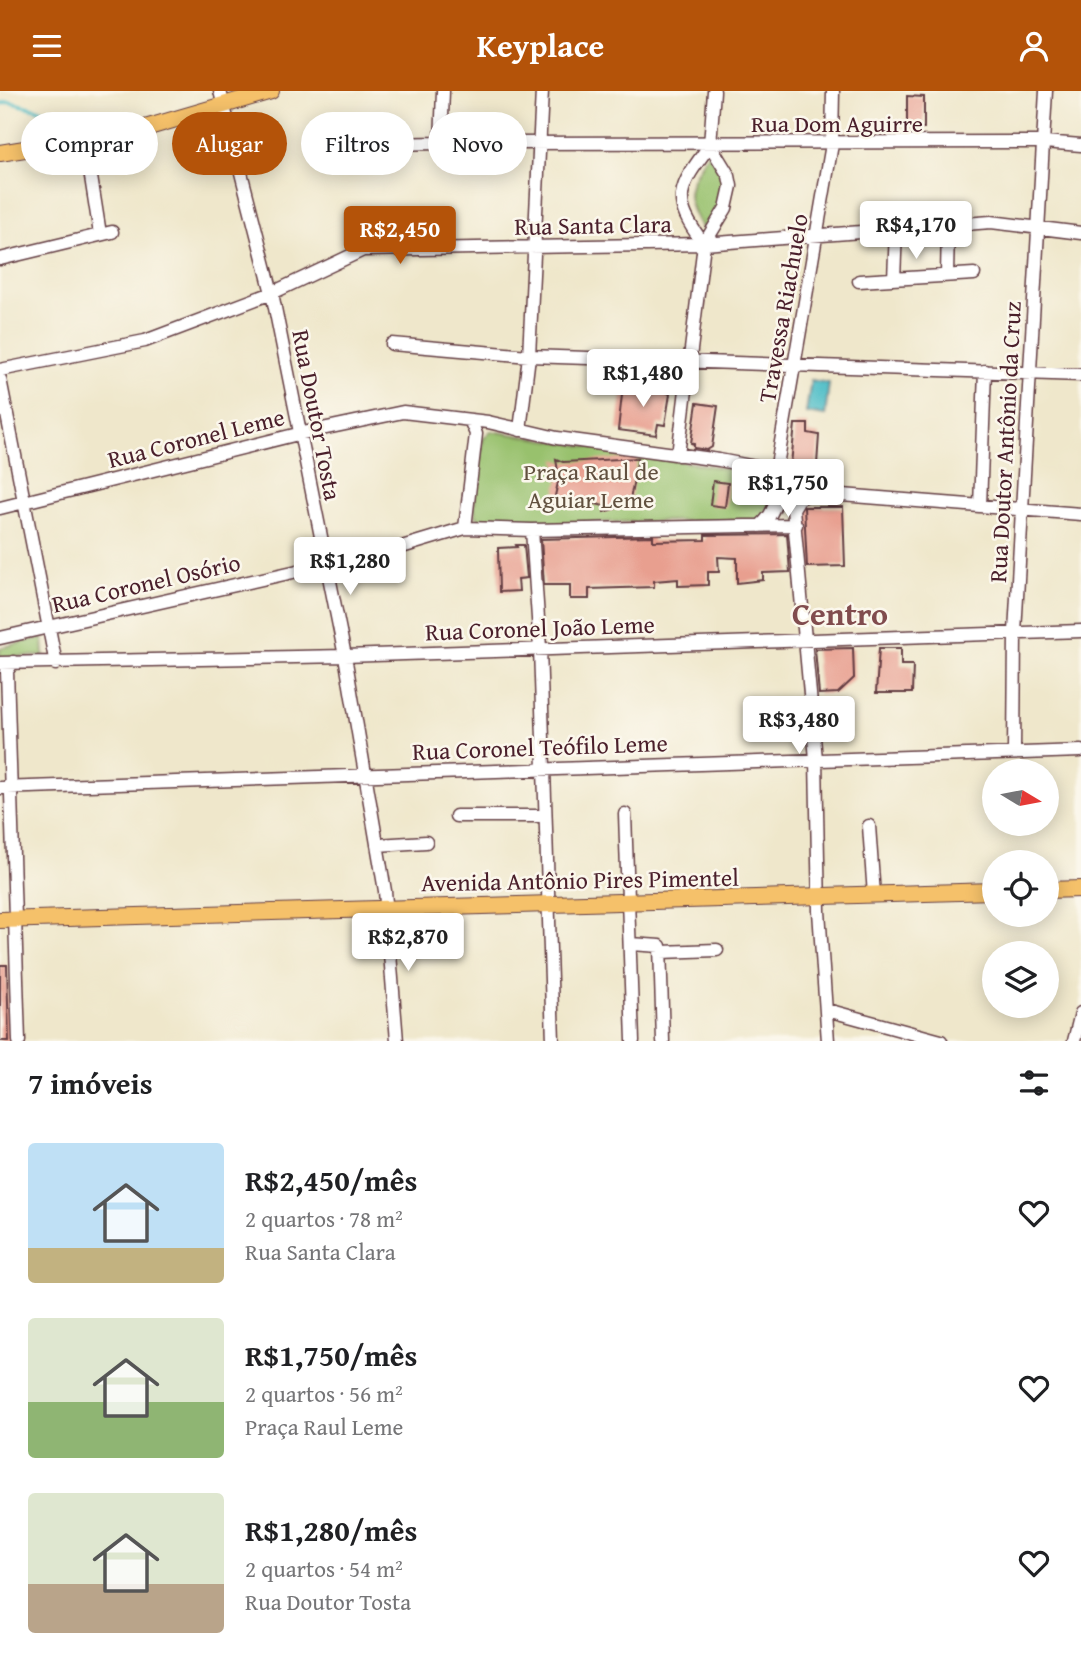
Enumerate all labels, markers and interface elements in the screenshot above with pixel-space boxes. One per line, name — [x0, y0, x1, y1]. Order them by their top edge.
text: Keyplace — [477, 22, 604, 69]
icon: menu — [28, 27, 66, 65]
icon: person — [1015, 27, 1053, 65]
street label: Rua Dom Aguirre — [751, 106, 923, 141]
chip: Comprar — [21, 112, 158, 175]
chip: Alugar — [172, 112, 287, 175]
chip: Filtros — [301, 112, 414, 175]
chip: Novo — [428, 112, 527, 175]
pin: R$4,170 — [851, 201, 981, 261]
street label: Rua Santa Clara — [514, 206, 673, 244]
pin: R$2,450 — [335, 207, 465, 266]
text: R$4,170 — [876, 207, 956, 240]
street label: Travessa Riachuelo — [749, 211, 817, 405]
text: R$2,450 — [360, 212, 440, 245]
street label: Rua Doutor Antônio da Cruz — [980, 301, 1030, 583]
street label: Rua Doutor Tosta — [283, 327, 351, 504]
pin: R$1,480 — [578, 349, 708, 409]
text: R$1,480 — [603, 355, 683, 388]
street label: Rua Coronel Leme — [104, 399, 288, 477]
park label: Praça Raul de Aguiar Leme — [523, 454, 659, 517]
pin: R$1,750 — [723, 459, 853, 519]
text: R$1,750 — [748, 465, 828, 498]
pin: R$1,280 — [285, 538, 415, 597]
text: R$1,280 — [310, 543, 390, 576]
street label: Rua Coronel Osório — [48, 544, 244, 622]
district label: Centro — [792, 590, 888, 637]
street label: Rua Coronel João Leme — [425, 607, 655, 649]
pin: R$3,480 — [734, 697, 864, 756]
text: R$3,480 — [759, 702, 839, 735]
street label: Rua Coronel Teófilo Leme — [412, 725, 668, 769]
north arrow — [982, 759, 1059, 837]
map controls — [982, 759, 1059, 1018]
button: locate — [982, 850, 1059, 927]
street label: Avenida Antônio Pires Pimentel — [421, 860, 739, 900]
pin: R$2,870 — [343, 913, 473, 973]
text: R$2,870 — [368, 919, 448, 952]
button: layers — [982, 941, 1059, 1018]
text: 7 imóveis — [28, 1061, 153, 1105]
icon: filters — [1015, 1064, 1053, 1102]
text: R$2,450/mês — [245, 1158, 417, 1202]
icon: home — [84, 1171, 168, 1255]
icon: heart — [1015, 1194, 1053, 1232]
text: 2 quartos · 78 m² — [245, 1202, 403, 1235]
text: Rua Santa Clara — [245, 1235, 396, 1268]
text: R$1,750/mês — [245, 1333, 417, 1377]
icon: home — [84, 1346, 168, 1430]
icon: heart — [1015, 1369, 1053, 1407]
text: 2 quartos · 56 m² — [245, 1377, 403, 1410]
text: Praça Raul Leme — [245, 1410, 403, 1443]
text: R$1,280/mês — [245, 1508, 417, 1552]
icon: home — [84, 1521, 168, 1605]
icon: heart — [1015, 1544, 1053, 1582]
text: 2 quartos · 54 m² — [245, 1552, 403, 1585]
text: Rua Doutor Tosta — [245, 1585, 411, 1618]

